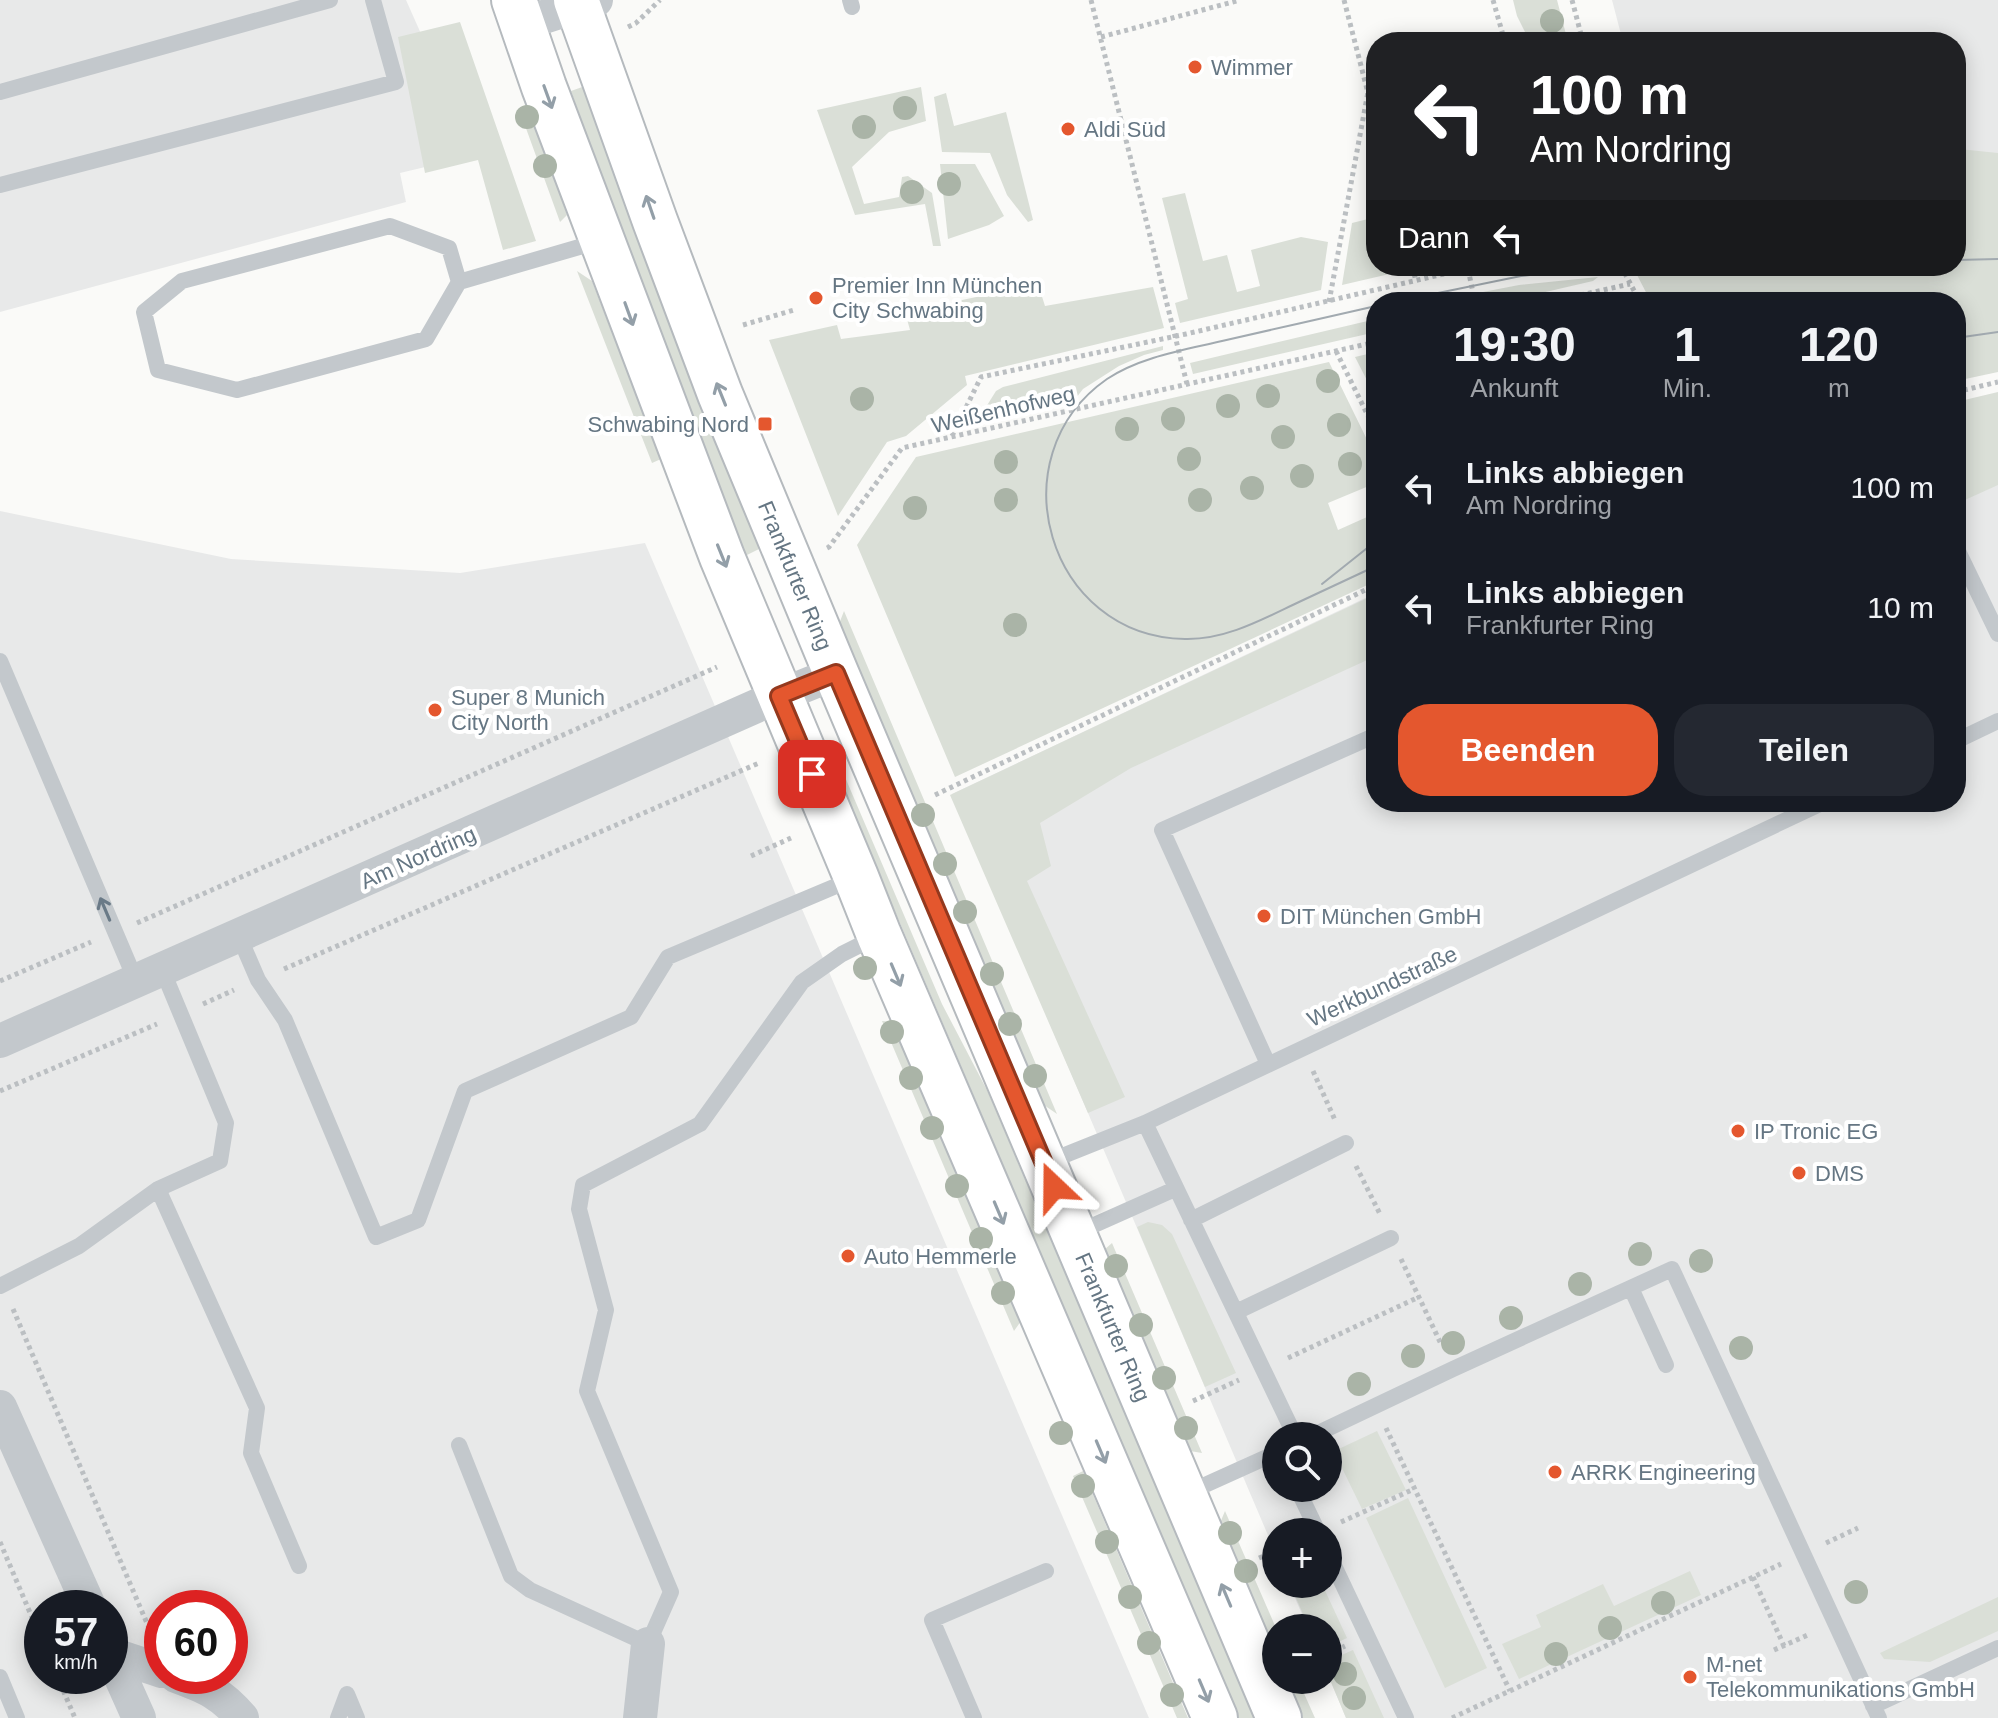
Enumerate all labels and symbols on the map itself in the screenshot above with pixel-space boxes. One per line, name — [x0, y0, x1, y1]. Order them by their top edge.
place label: Wimmer — [1211, 55, 1293, 80]
marker: Wimmer — [1186, 58, 1204, 76]
one-way arrow — [542, 85, 556, 109]
place label: Aldi Süd — [1084, 117, 1166, 142]
marker: Aldi Süd — [1059, 120, 1077, 138]
one-way arrow — [642, 196, 656, 220]
place label: Premier Inn München City Schwabing — [832, 273, 1042, 323]
marker: Premier Inn München City Schwabing — [807, 289, 825, 307]
one-way arrow — [623, 301, 637, 325]
street label: Weißenhofweg — [929, 381, 1077, 438]
one-way arrow — [712, 382, 727, 407]
place label: Schwabing Nord — [588, 412, 749, 437]
marker: Schwabing Nord — [756, 415, 774, 433]
street label: Frankfurter Ring — [753, 497, 837, 654]
one-way arrow — [716, 543, 730, 568]
place label: Super 8 Munich City North — [451, 685, 605, 735]
marker: Super 8 Munich City North — [426, 701, 444, 719]
pin — [778, 740, 846, 808]
street label: Am Nordring — [357, 821, 480, 894]
one-way arrow — [97, 897, 112, 922]
place label: DIT München GmbH — [1280, 904, 1481, 929]
marker: DIT München GmbH — [1255, 907, 1273, 925]
street label: Werkbundstraße — [1303, 941, 1461, 1032]
one-way arrow — [889, 962, 904, 986]
place label: IP Tronic EG — [1754, 1119, 1878, 1144]
marker: IP Tronic EG — [1729, 1122, 1747, 1140]
position arrow — [1012, 1145, 1096, 1229]
place label: DMS — [1815, 1161, 1864, 1186]
marker: DMS — [1790, 1164, 1808, 1182]
one-way arrow — [992, 1201, 1007, 1225]
place label: Auto Hemmerle — [864, 1244, 1017, 1269]
marker: Auto Hemmerle — [839, 1247, 857, 1265]
street label: Frankfurter Ring — [1070, 1249, 1155, 1405]
one-way arrow — [1095, 1439, 1110, 1464]
place label: ARRK Engineering — [1571, 1460, 1756, 1485]
marker: ARRK Engineering — [1546, 1463, 1564, 1481]
one-way arrow — [1218, 1583, 1233, 1608]
speed limit sign: 60 — [144, 1590, 248, 1694]
place label: M-net Telekommunikations GmbH — [1706, 1652, 1975, 1702]
marker: M-net Telekommunikations GmbH — [1681, 1668, 1699, 1686]
one-way arrow — [1197, 1678, 1212, 1703]

